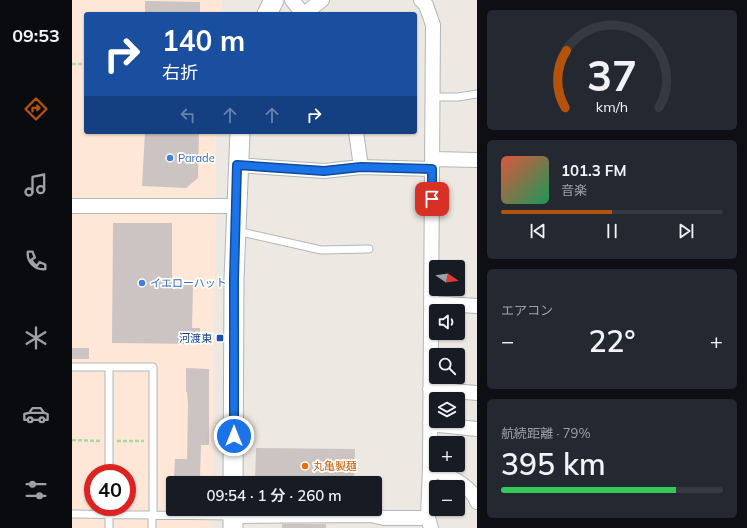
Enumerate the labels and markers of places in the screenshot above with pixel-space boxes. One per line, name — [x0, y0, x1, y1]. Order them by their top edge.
place label: Parade — [178, 151, 215, 165]
marker: Parade — [165, 153, 175, 163]
pin — [415, 182, 449, 216]
place label: イエローハット — [150, 276, 227, 290]
marker: イエローハット — [137, 278, 147, 288]
place label: 河渡東 — [179, 331, 212, 345]
marker: 河渡東 — [215, 333, 225, 343]
place label: 丸亀製麺 — [313, 459, 357, 473]
marker: 丸亀製麺 — [300, 461, 310, 471]

